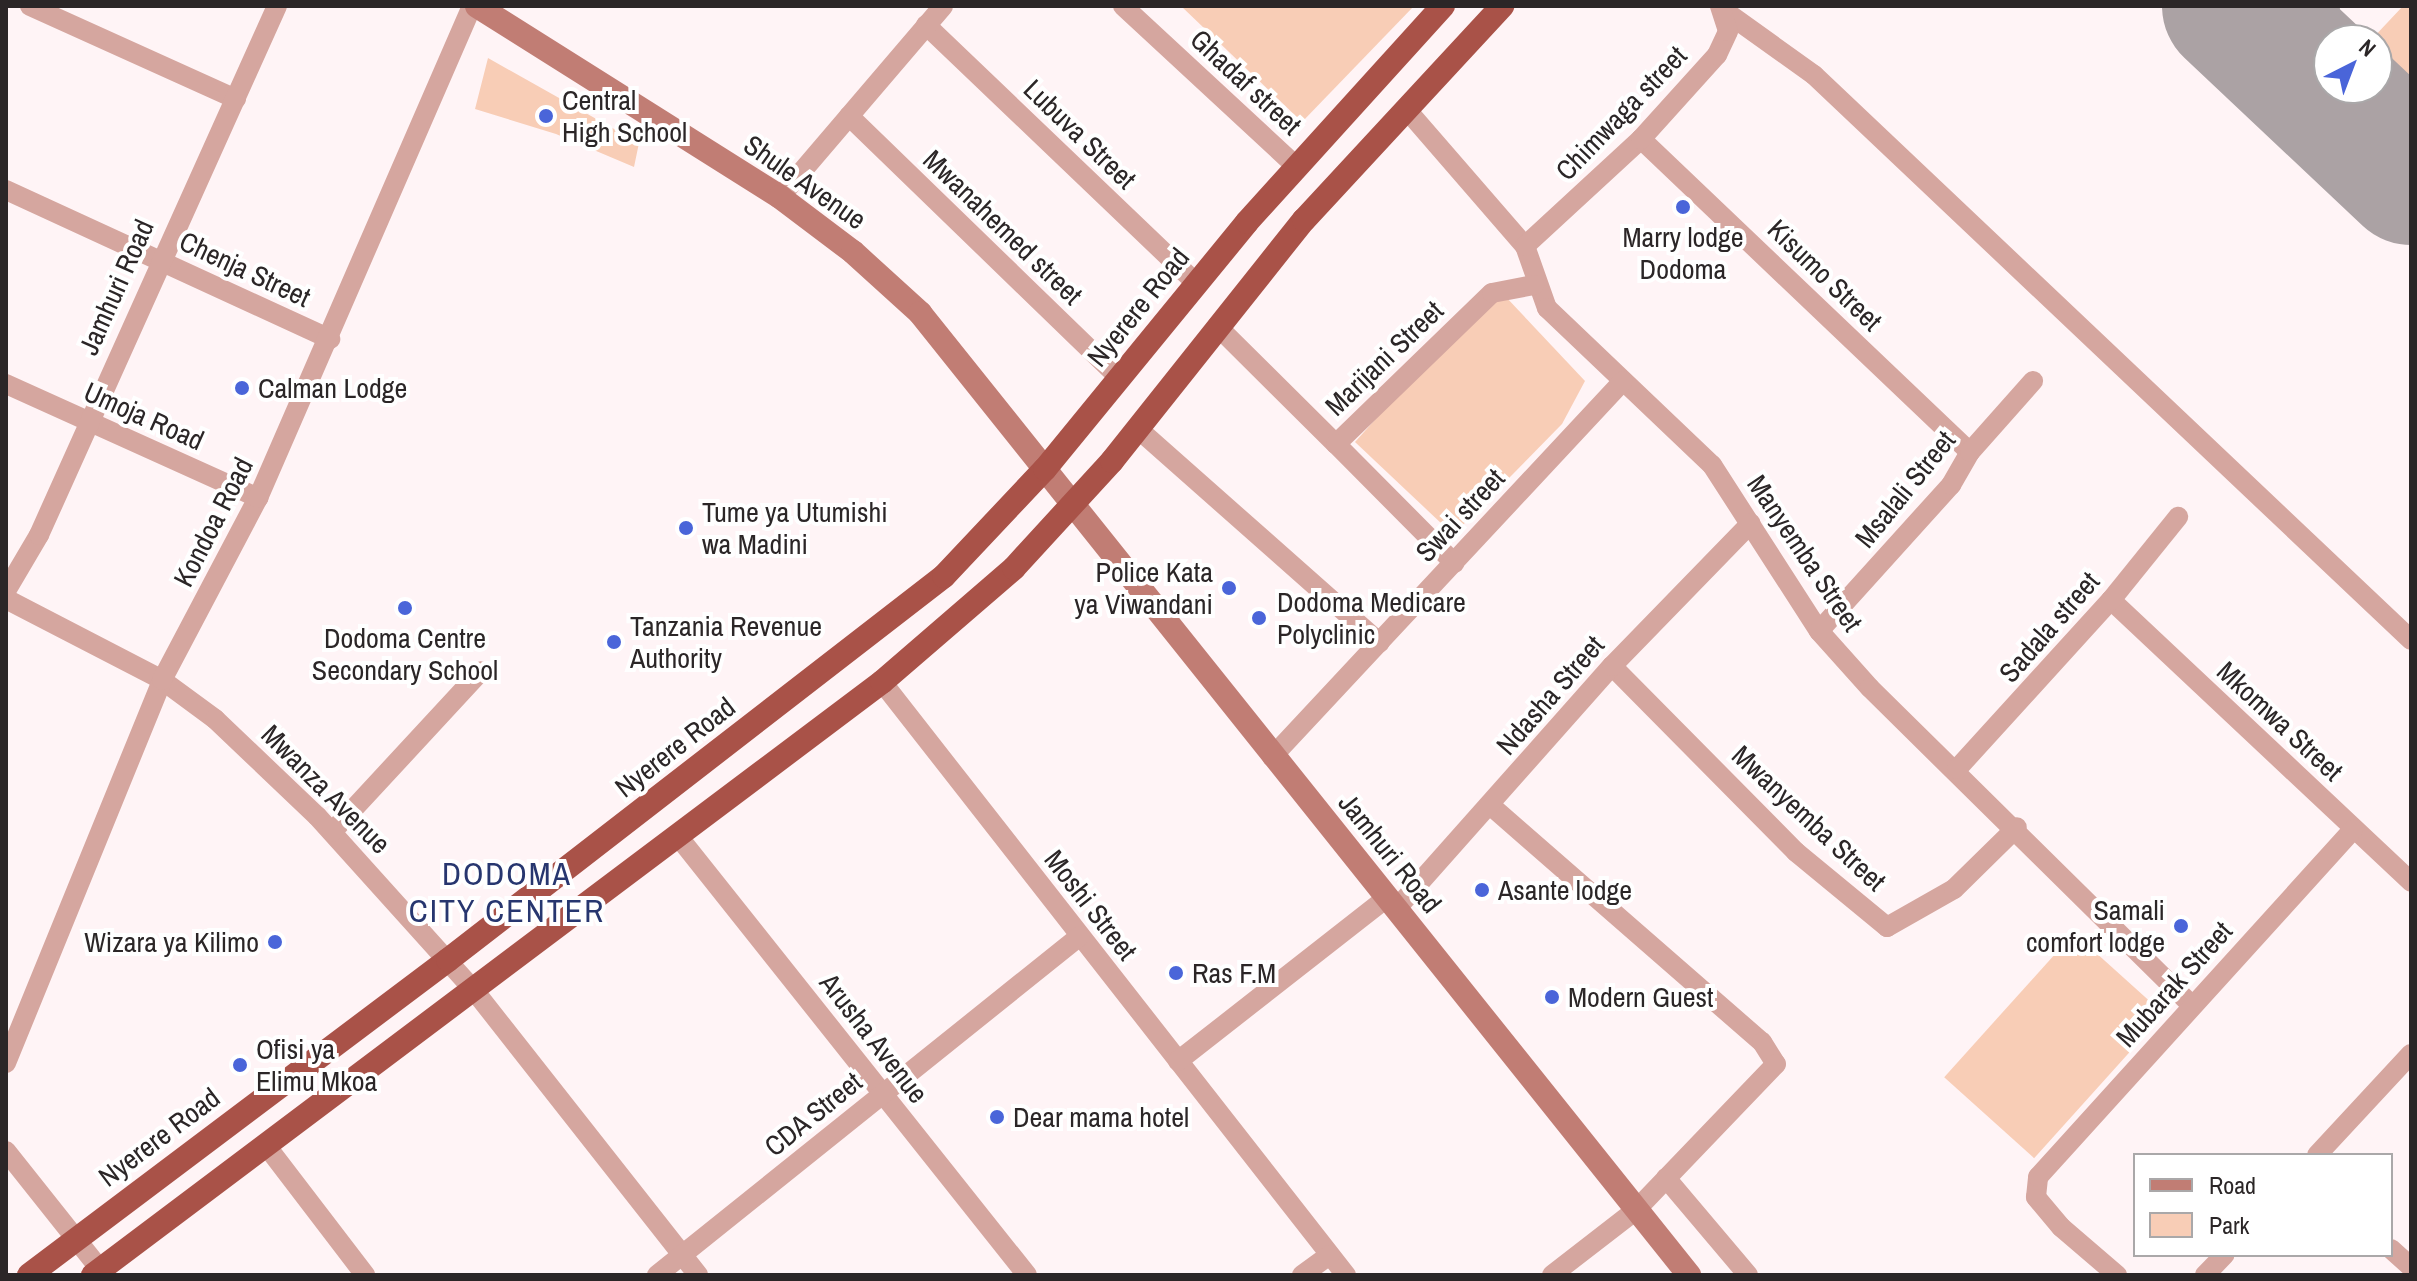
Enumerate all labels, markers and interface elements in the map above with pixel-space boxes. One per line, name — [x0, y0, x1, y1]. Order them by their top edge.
street label: Ghadaf street — [1184, 22, 1308, 142]
north arrow — [2313, 24, 2393, 104]
text: N — [2353, 32, 2383, 63]
street label: Chimwaga street — [1549, 39, 1693, 187]
street label: Lubuva Street — [1017, 72, 1143, 196]
place label: Central High School — [562, 83, 687, 149]
marker: Central High School — [537, 107, 555, 125]
street label: Shule Avenue — [737, 127, 873, 237]
street label: Mwanahemed street — [917, 143, 1089, 311]
marker: Marry lodge Dodoma — [1674, 198, 1692, 216]
street label: Kisumo Street — [1761, 212, 1889, 338]
street label: Jamhuri Road — [71, 214, 161, 360]
place label: Marry lodge Dodoma — [1622, 220, 1744, 286]
street label: Chenja Street — [174, 224, 316, 314]
street label: Nyerere Road — [1080, 241, 1196, 373]
street label: Marijani Street — [1318, 294, 1450, 422]
place label: Calman Lodge — [258, 371, 407, 405]
street label: Umoja Road — [79, 375, 209, 457]
marker: Calman Lodge — [233, 379, 251, 397]
street label: Msalali Street — [1848, 424, 1962, 554]
street label: Kondoa Road — [166, 452, 260, 592]
street label: Swai street — [1409, 462, 1511, 568]
street label: Manyemba Street — [1740, 468, 1870, 638]
place label: Tume ya Utumishi wa Madini — [702, 495, 888, 561]
marker: Tume ya Utumishi wa Madini — [677, 519, 695, 537]
place label: Police Kata ya Viwandani — [1074, 555, 1213, 621]
street label: Sadala street — [1992, 565, 2106, 689]
marker: Police Kata ya Viwandani — [1220, 579, 1238, 597]
place label: Dodoma Medicare Polyclinic — [1277, 585, 1466, 651]
marker: Dodoma Centre Secondary School — [396, 599, 414, 617]
marker: Dodoma Medicare Polyclinic — [1248, 607, 1270, 629]
place label: Tanzania Revenue Authority — [630, 609, 822, 675]
place label: Dodoma Centre Secondary School — [312, 621, 498, 687]
street label: Ndasha Street — [1489, 629, 1611, 761]
marker: Tanzania Revenue Authority — [605, 633, 623, 651]
street label: Mkomwa Street — [2210, 654, 2350, 788]
street label: Nyerere Road — [608, 690, 742, 804]
street label: Mwanza Avenue — [254, 717, 398, 861]
street label: Mwanyemba Street — [1725, 738, 1893, 898]
street label: Jamhuri Road — [1332, 786, 1448, 920]
street label: Moshi Street — [1038, 843, 1144, 967]
district label: DODOMA CITY CENTER — [409, 856, 605, 931]
place label: Asante lodge — [1498, 873, 1632, 907]
marker: Asante lodge — [1473, 881, 1491, 899]
place label: Samali comfort lodge — [2026, 893, 2165, 959]
street label: Mubarak Street — [2109, 914, 2239, 1054]
marker: Samali comfort lodge — [2172, 917, 2190, 935]
place label: Wizara ya Kilimo — [84, 925, 259, 959]
marker: Wizara ya Kilimo — [266, 933, 284, 951]
place label: Ras F.M — [1192, 956, 1276, 990]
marker: Ras F.M — [1167, 964, 1185, 982]
street label: Arusha Avenue — [813, 966, 935, 1110]
place label: Modern Guest — [1568, 980, 1713, 1014]
marker: Modern Guest — [1543, 988, 1561, 1006]
place label: Ofisi ya Elimu Mkoa — [256, 1032, 377, 1098]
marker: Ofisi ya Elimu Mkoa — [231, 1056, 249, 1074]
street label: CDA Street — [757, 1064, 869, 1164]
street label: Nyerere Road — [92, 1081, 226, 1193]
place label: Dear mama hotel — [1013, 1100, 1189, 1134]
marker: Dear mama hotel — [988, 1108, 1006, 1126]
legend — [2133, 1153, 2393, 1257]
text: Road — [2209, 1169, 2256, 1201]
text: Park — [2209, 1209, 2249, 1241]

